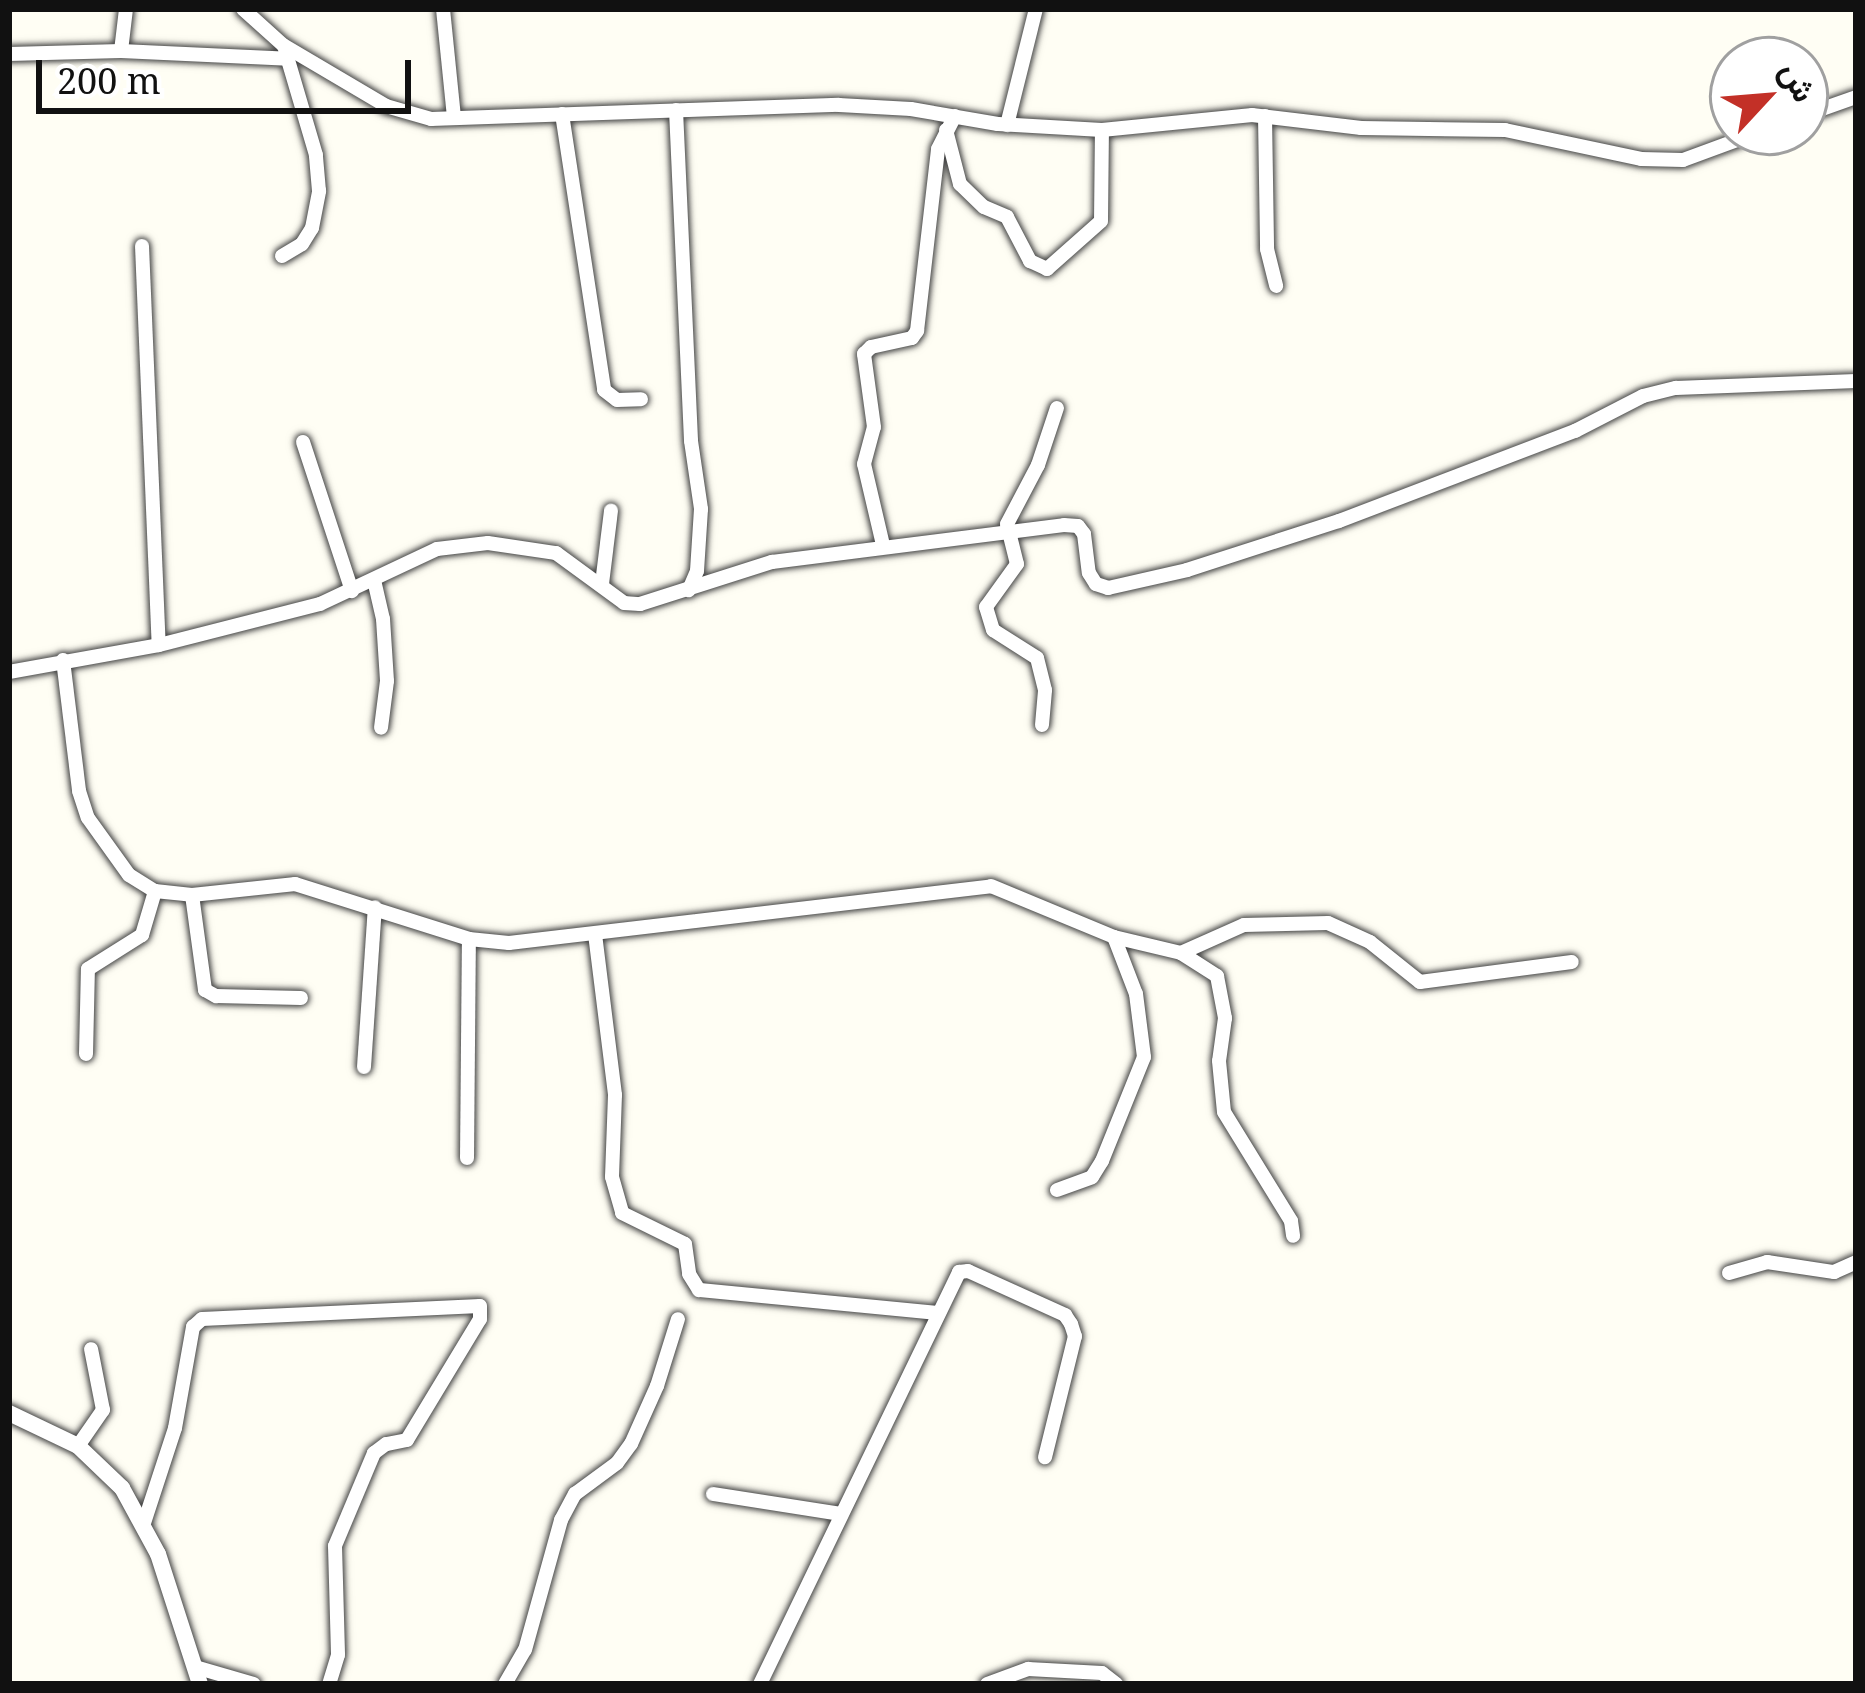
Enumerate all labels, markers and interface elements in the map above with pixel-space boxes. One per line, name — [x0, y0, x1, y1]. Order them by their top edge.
scale bar — [42, 36, 417, 110]
north arrow — [1709, 36, 1829, 156]
text: ش — [1770, 54, 1828, 109]
text: 200 m — [57, 56, 161, 105]

